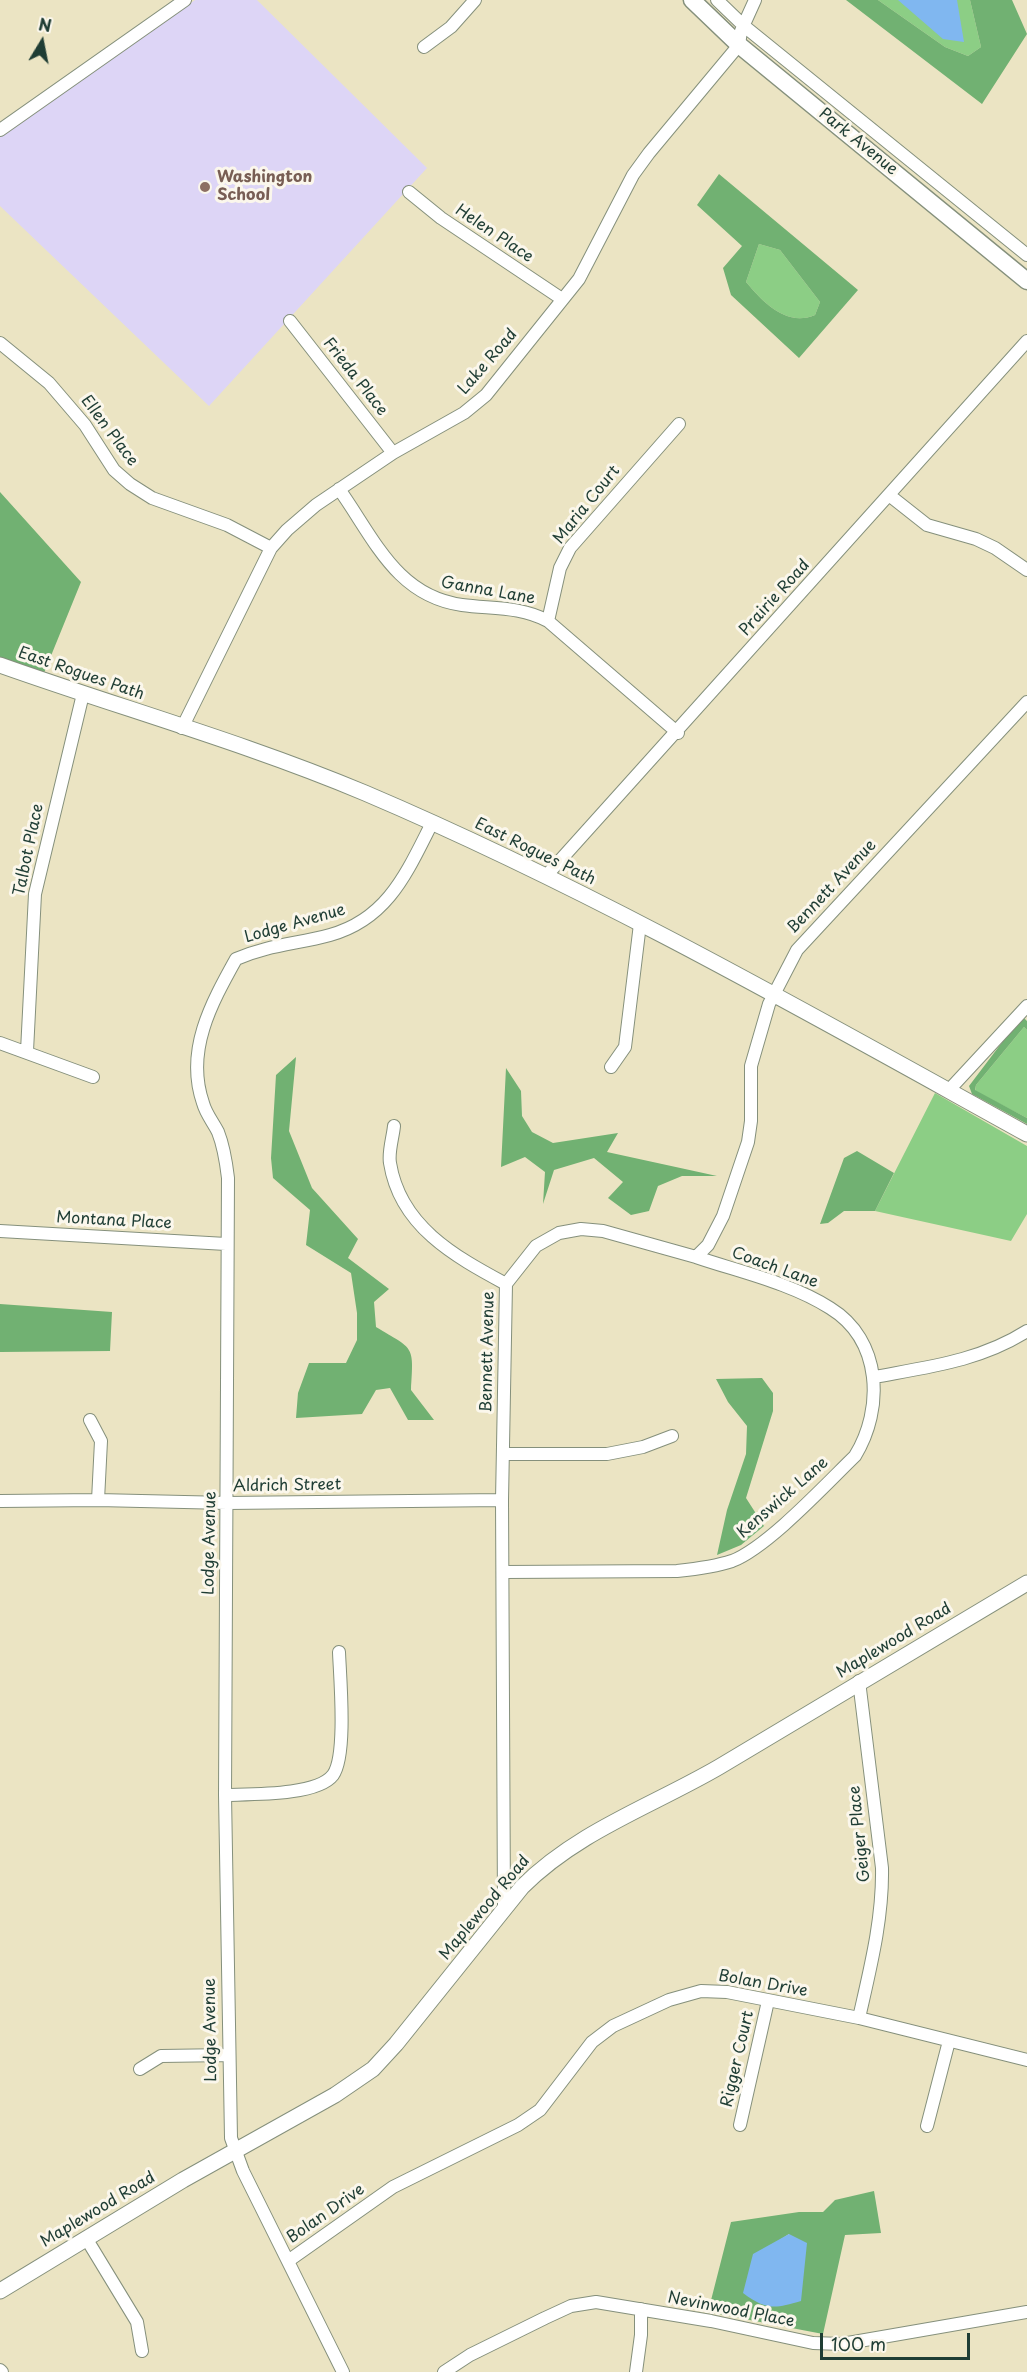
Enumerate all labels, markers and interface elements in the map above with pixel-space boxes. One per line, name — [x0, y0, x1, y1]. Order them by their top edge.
text: N — [37, 11, 53, 37]
north arrow — [12, 12, 72, 72]
street label: Park Avenue — [815, 104, 901, 180]
place label: Washington School — [217, 168, 312, 206]
marker: Washington School — [198, 180, 212, 194]
street label: Helen Place — [451, 201, 537, 267]
street label: Lake Road — [454, 325, 522, 399]
street label: Frieda Place — [319, 334, 391, 420]
street label: Ellen Place — [76, 392, 142, 470]
street label: Maria Court — [550, 462, 624, 548]
street label: Prairie Road — [736, 556, 814, 640]
street label: Ganna Lane — [439, 573, 537, 609]
street label: East Rogues Path — [15, 643, 147, 705]
street label: Talbot Place — [10, 802, 48, 898]
street label: East Rogues Path — [471, 814, 599, 890]
street label: Bennett Avenue — [784, 836, 880, 938]
street label: Lodge Avenue — [242, 900, 348, 948]
street label: Montana Place — [56, 1208, 172, 1234]
street label: Coach Lane — [729, 1243, 821, 1293]
street label: Bennett Avenue — [477, 1291, 499, 1413]
street label: Kenswick Lane — [734, 1453, 832, 1543]
street label: Aldrich Street — [233, 1475, 341, 1497]
street label: Lodge Avenue — [199, 1491, 221, 1595]
street label: Maplewood Road — [833, 1599, 955, 1683]
street label: Geiger Place — [845, 1785, 875, 1883]
street label: Maplewood Road — [436, 1852, 534, 1964]
street label: Bolan Drive — [717, 1967, 809, 2001]
street label: Lodge Avenue — [200, 1978, 222, 2082]
street label: Rigger Court — [718, 2009, 758, 2109]
street label: Maplewood Road — [37, 2168, 159, 2252]
street label: Bolan Drive — [284, 2180, 368, 2248]
street label: Nevinwood Place — [666, 2288, 796, 2332]
scale bar — [823, 2321, 973, 2359]
text: 100 m — [831, 2330, 886, 2357]

